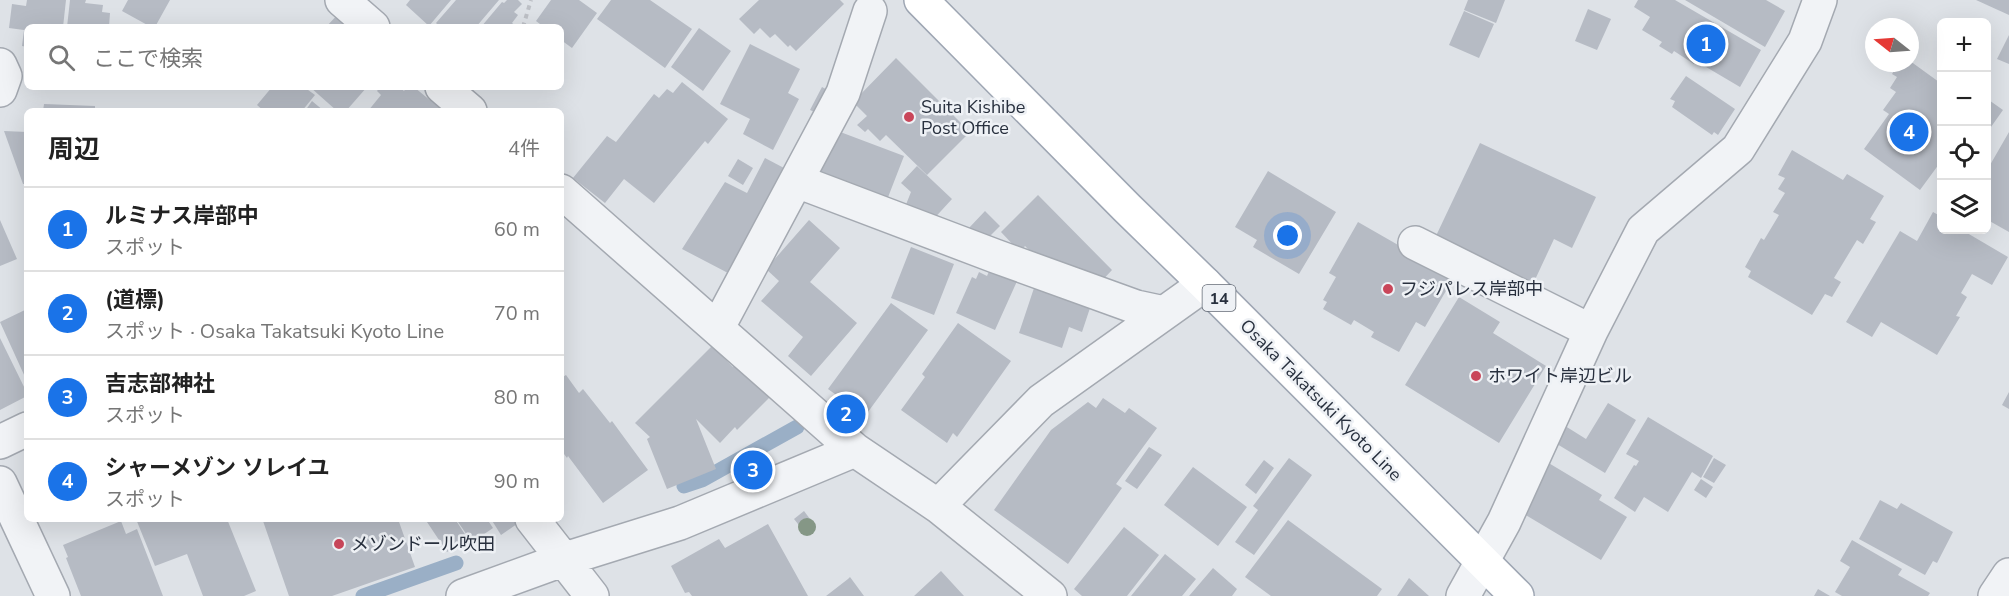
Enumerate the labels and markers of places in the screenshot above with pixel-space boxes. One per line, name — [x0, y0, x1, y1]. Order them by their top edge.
pin: 1 — [1686, 22, 1726, 66]
place label: Suita Kishibe Post Office — [921, 95, 1025, 140]
marker: Suita Kishibe Post Office — [902, 110, 916, 124]
pin: 4 — [1890, 110, 1928, 154]
place label: フジパレス岸部中 — [1400, 277, 1543, 301]
marker: フジパレス岸部中 — [1381, 282, 1395, 296]
place label: ホワイト岸辺ビル — [1488, 364, 1632, 388]
marker: ホワイト岸辺ビル — [1469, 369, 1483, 383]
pin: 2 — [826, 392, 866, 436]
pin: 3 — [734, 448, 772, 492]
place label: メゾンドール吹田 — [351, 532, 495, 556]
marker: メゾンドール吹田 — [332, 537, 346, 551]

